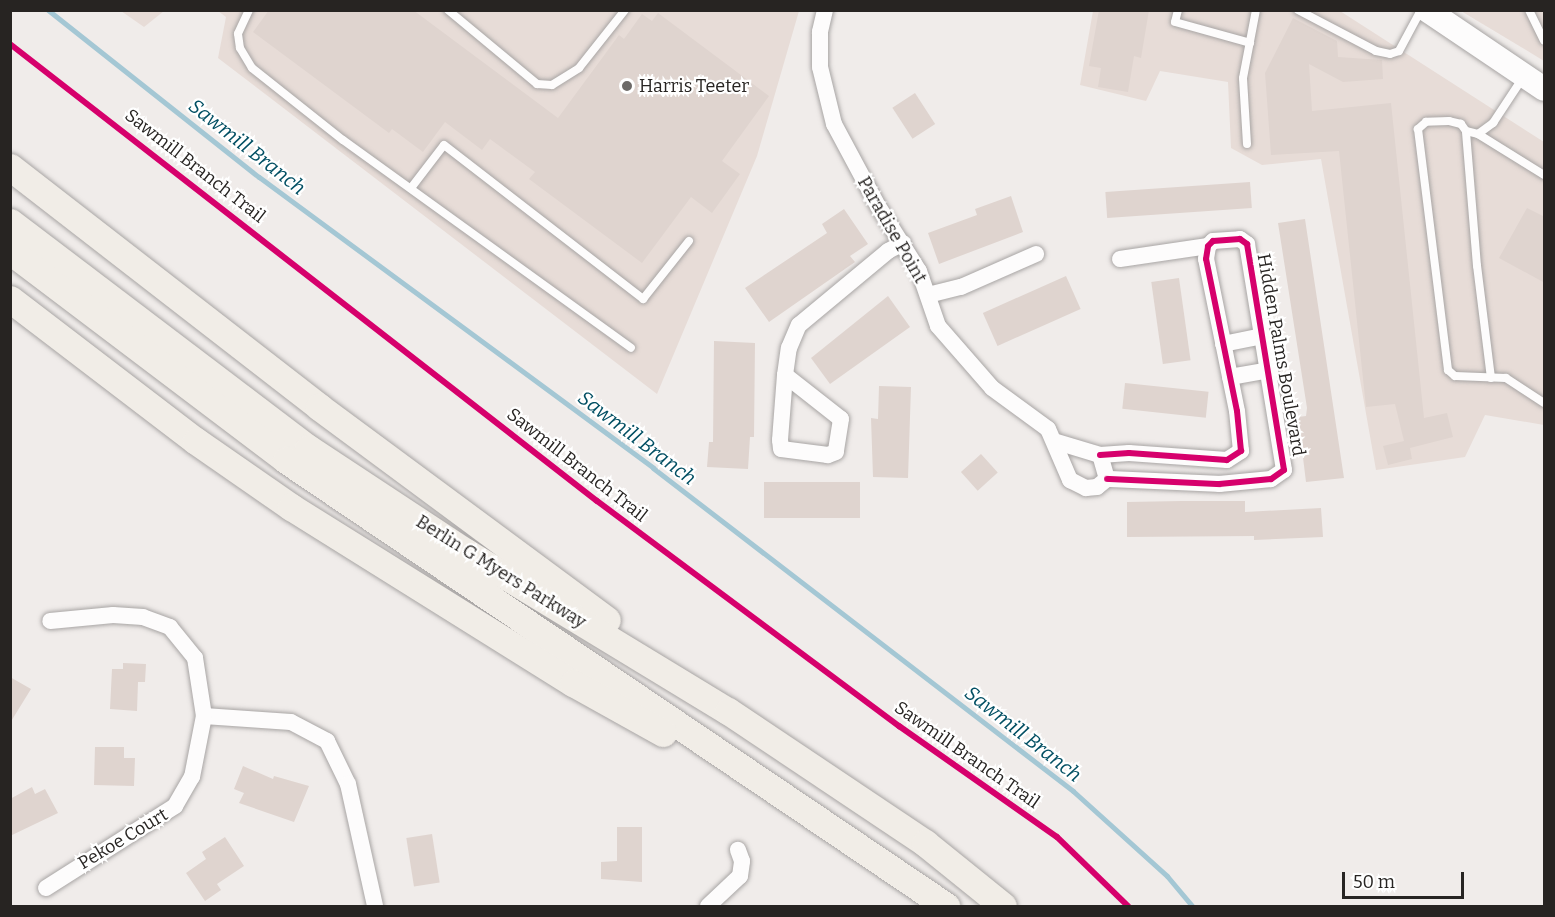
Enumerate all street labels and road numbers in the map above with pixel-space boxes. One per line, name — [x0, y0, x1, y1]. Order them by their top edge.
street label: Sawmill Branch Trail — [121, 105, 269, 227]
street label: Paradise Point — [853, 173, 931, 287]
street label: Hidden Palms Boulevard — [1253, 252, 1309, 458]
street label: Sawmill Branch Trail — [503, 404, 651, 526]
street label: Berlin G Myers Parkway — [412, 511, 590, 633]
street label: Sawmill Branch Trail — [890, 697, 1044, 813]
street label: Pekoe Court — [74, 804, 172, 874]

